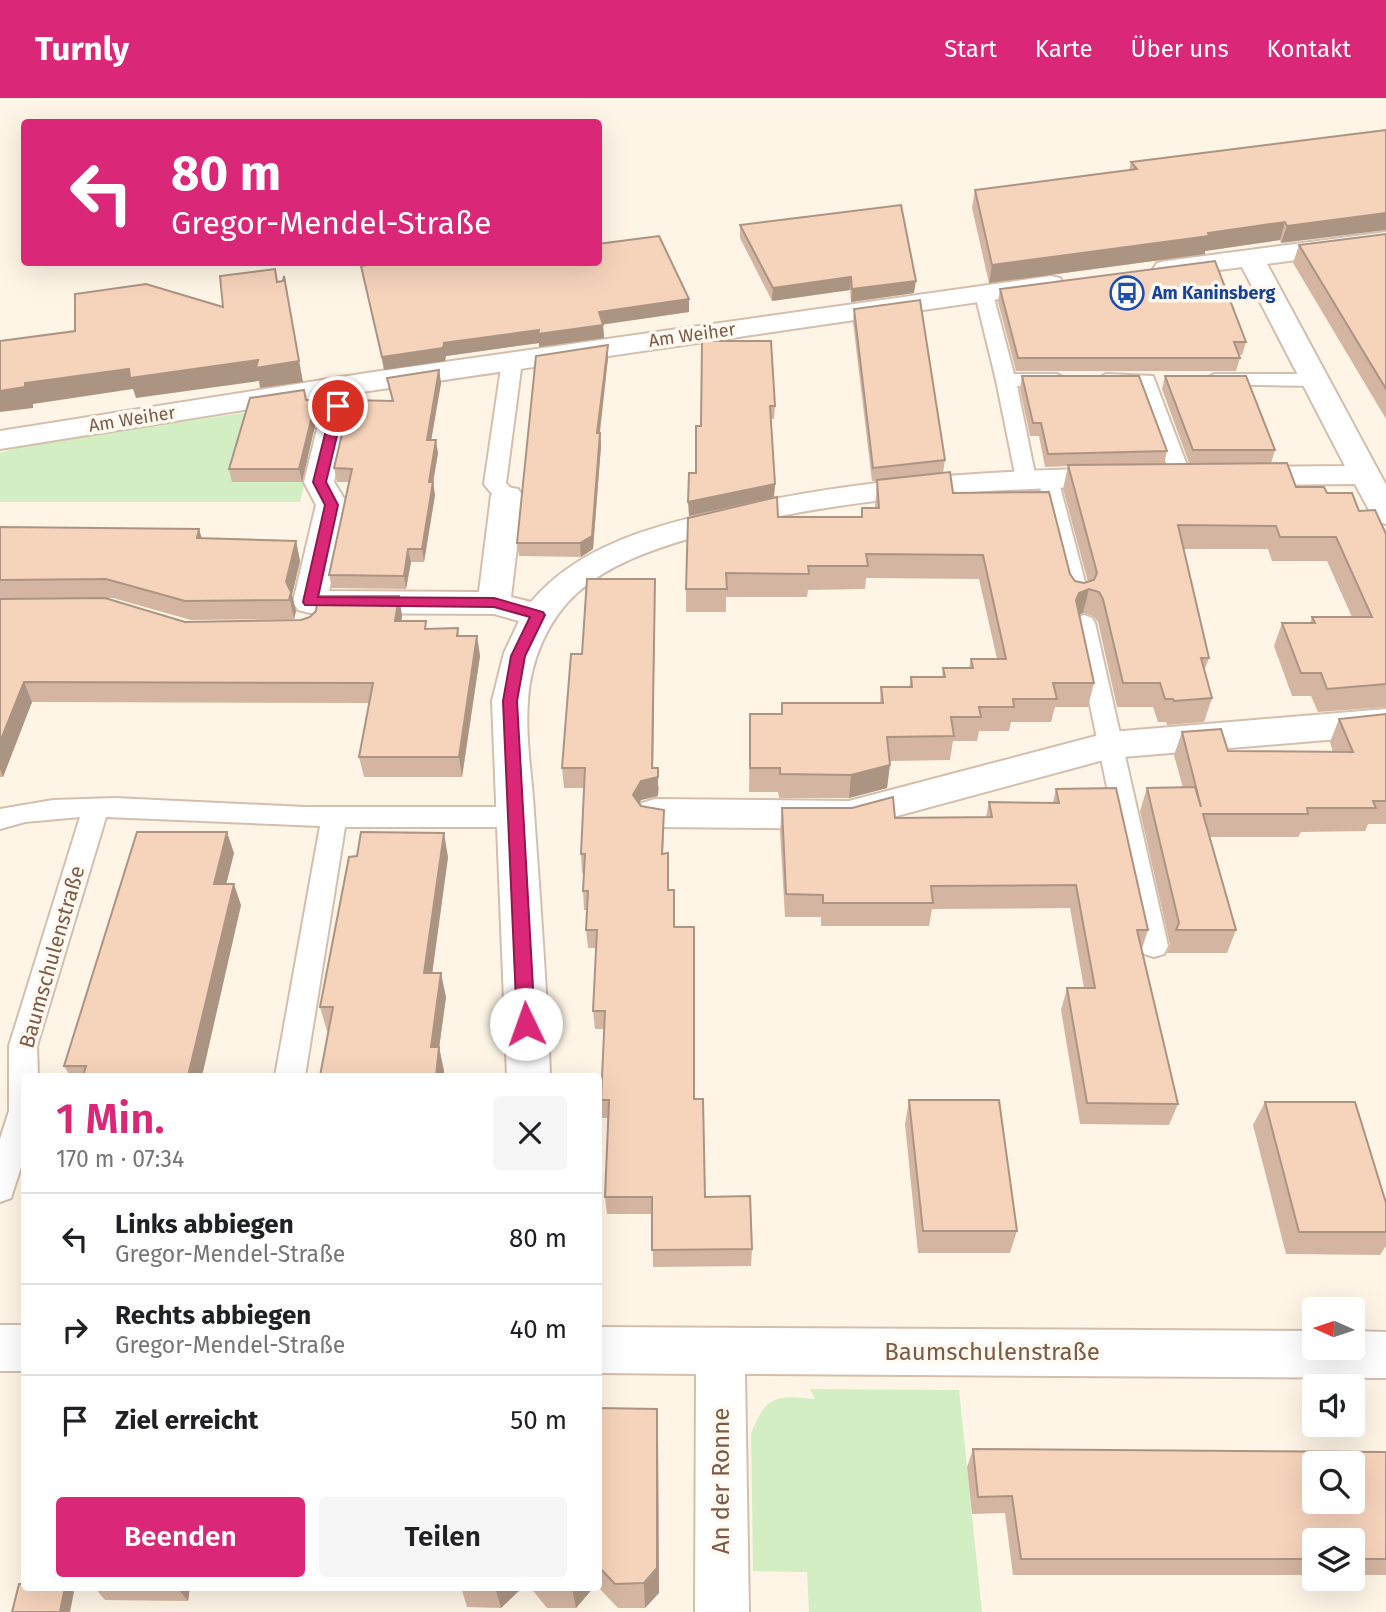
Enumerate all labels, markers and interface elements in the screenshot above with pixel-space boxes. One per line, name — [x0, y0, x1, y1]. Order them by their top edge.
text: Turnly — [35, 29, 129, 69]
text: Start — [944, 35, 997, 63]
text: Karte — [1035, 35, 1093, 63]
text: Über uns — [1131, 35, 1229, 63]
text: Kontakt — [1267, 35, 1351, 63]
text: 80 m — [171, 144, 281, 203]
icon: left — [56, 147, 147, 238]
text: Gregor-Mendel-Straße — [171, 204, 491, 242]
bus stop icon: Am Kaninsberg — [1108, 274, 1146, 312]
place label: Am Kaninsberg — [1151, 282, 1275, 304]
street label: Am Weiher — [647, 318, 737, 352]
pin — [308, 376, 368, 436]
icon: arrive — [319, 387, 357, 425]
street label: Am Weiher — [87, 401, 177, 437]
street label: Baumschulenstraße — [14, 863, 90, 1051]
position arrow — [489, 987, 563, 1061]
text: 1 Min. — [56, 1094, 165, 1144]
button: close — [493, 1096, 567, 1170]
text: 170 m · 07:34 — [56, 1145, 184, 1173]
text: Links abbiegen — [115, 1209, 294, 1240]
icon: left — [56, 1220, 94, 1258]
text: 80 m — [509, 1223, 567, 1254]
text: Gregor-Mendel-Straße — [115, 1240, 345, 1268]
north arrow — [1302, 1297, 1365, 1360]
map controls — [1302, 1297, 1365, 1591]
text: Rechts abbiegen — [115, 1300, 311, 1331]
icon: right — [56, 1311, 94, 1349]
text: 40 m — [509, 1314, 567, 1345]
text: Gregor-Mendel-Straße — [115, 1331, 345, 1359]
street label: Baumschulenstraße — [884, 1338, 1100, 1366]
button: sound — [1302, 1374, 1365, 1437]
icon: arrive — [56, 1402, 94, 1440]
text: Ziel erreicht — [115, 1405, 258, 1436]
text: 50 m — [510, 1405, 567, 1436]
street label: An der Ronne — [707, 1408, 735, 1554]
button: search — [1302, 1451, 1365, 1514]
button: Beenden — [56, 1497, 305, 1577]
button: Teilen — [319, 1497, 567, 1577]
button: layers — [1302, 1528, 1365, 1591]

